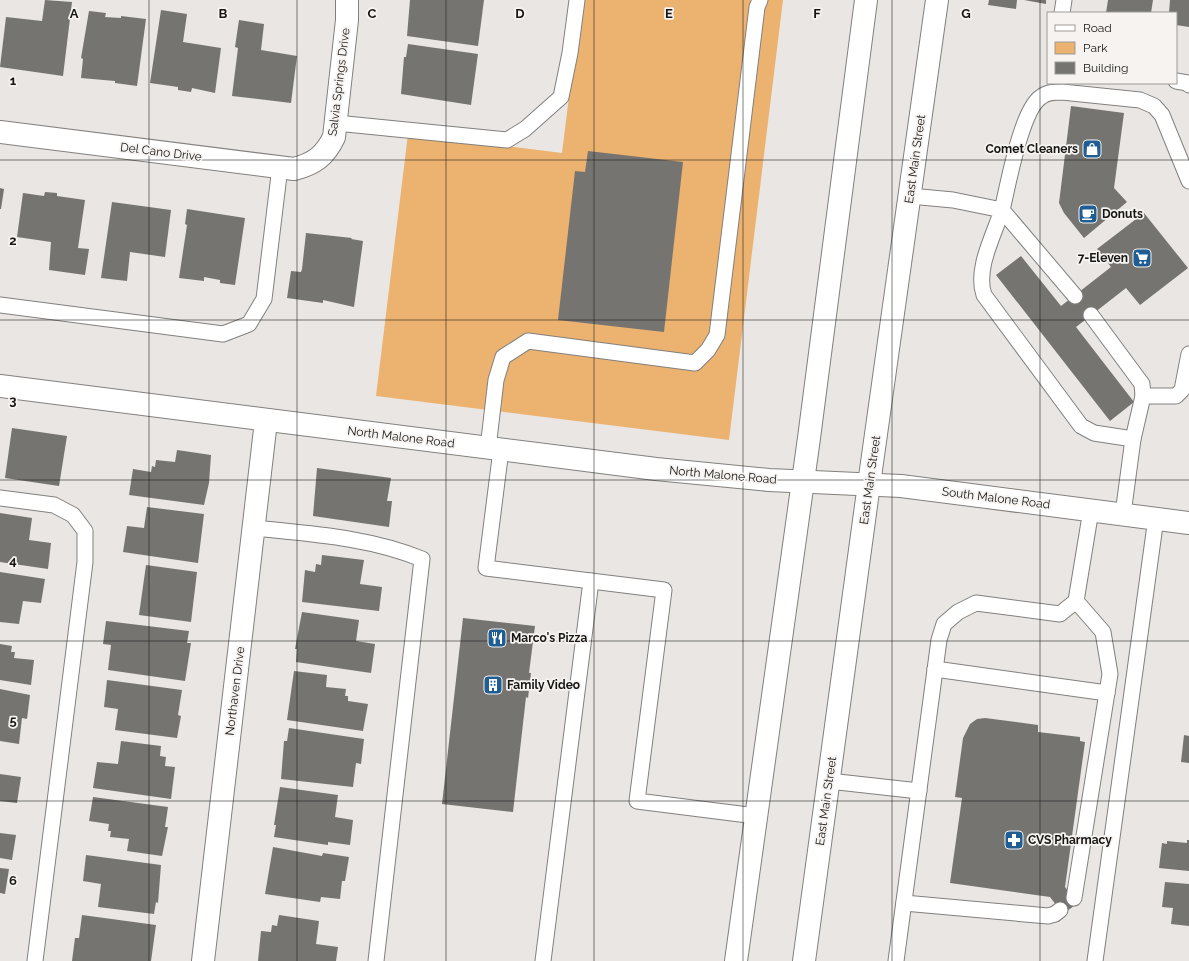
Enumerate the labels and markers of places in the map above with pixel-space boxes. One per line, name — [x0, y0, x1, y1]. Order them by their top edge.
shop icon: Comet Cleaners — [1081, 138, 1103, 160]
place label: Comet Cleaners — [986, 142, 1078, 156]
cafe icon: Donuts — [1077, 203, 1099, 225]
place label: Donuts — [1102, 207, 1143, 221]
supermarket icon: 7-Eleven — [1131, 247, 1153, 269]
place label: 7-Eleven — [1078, 251, 1128, 265]
restaurant icon: Marco's Pizza — [486, 627, 508, 649]
place label: Marco's Pizza — [511, 631, 587, 645]
building icon: Family Video — [482, 674, 504, 696]
place label: Family Video — [507, 678, 580, 692]
pharmacy icon: CVS Pharmacy — [1003, 829, 1025, 851]
place label: CVS Pharmacy — [1028, 833, 1112, 847]

